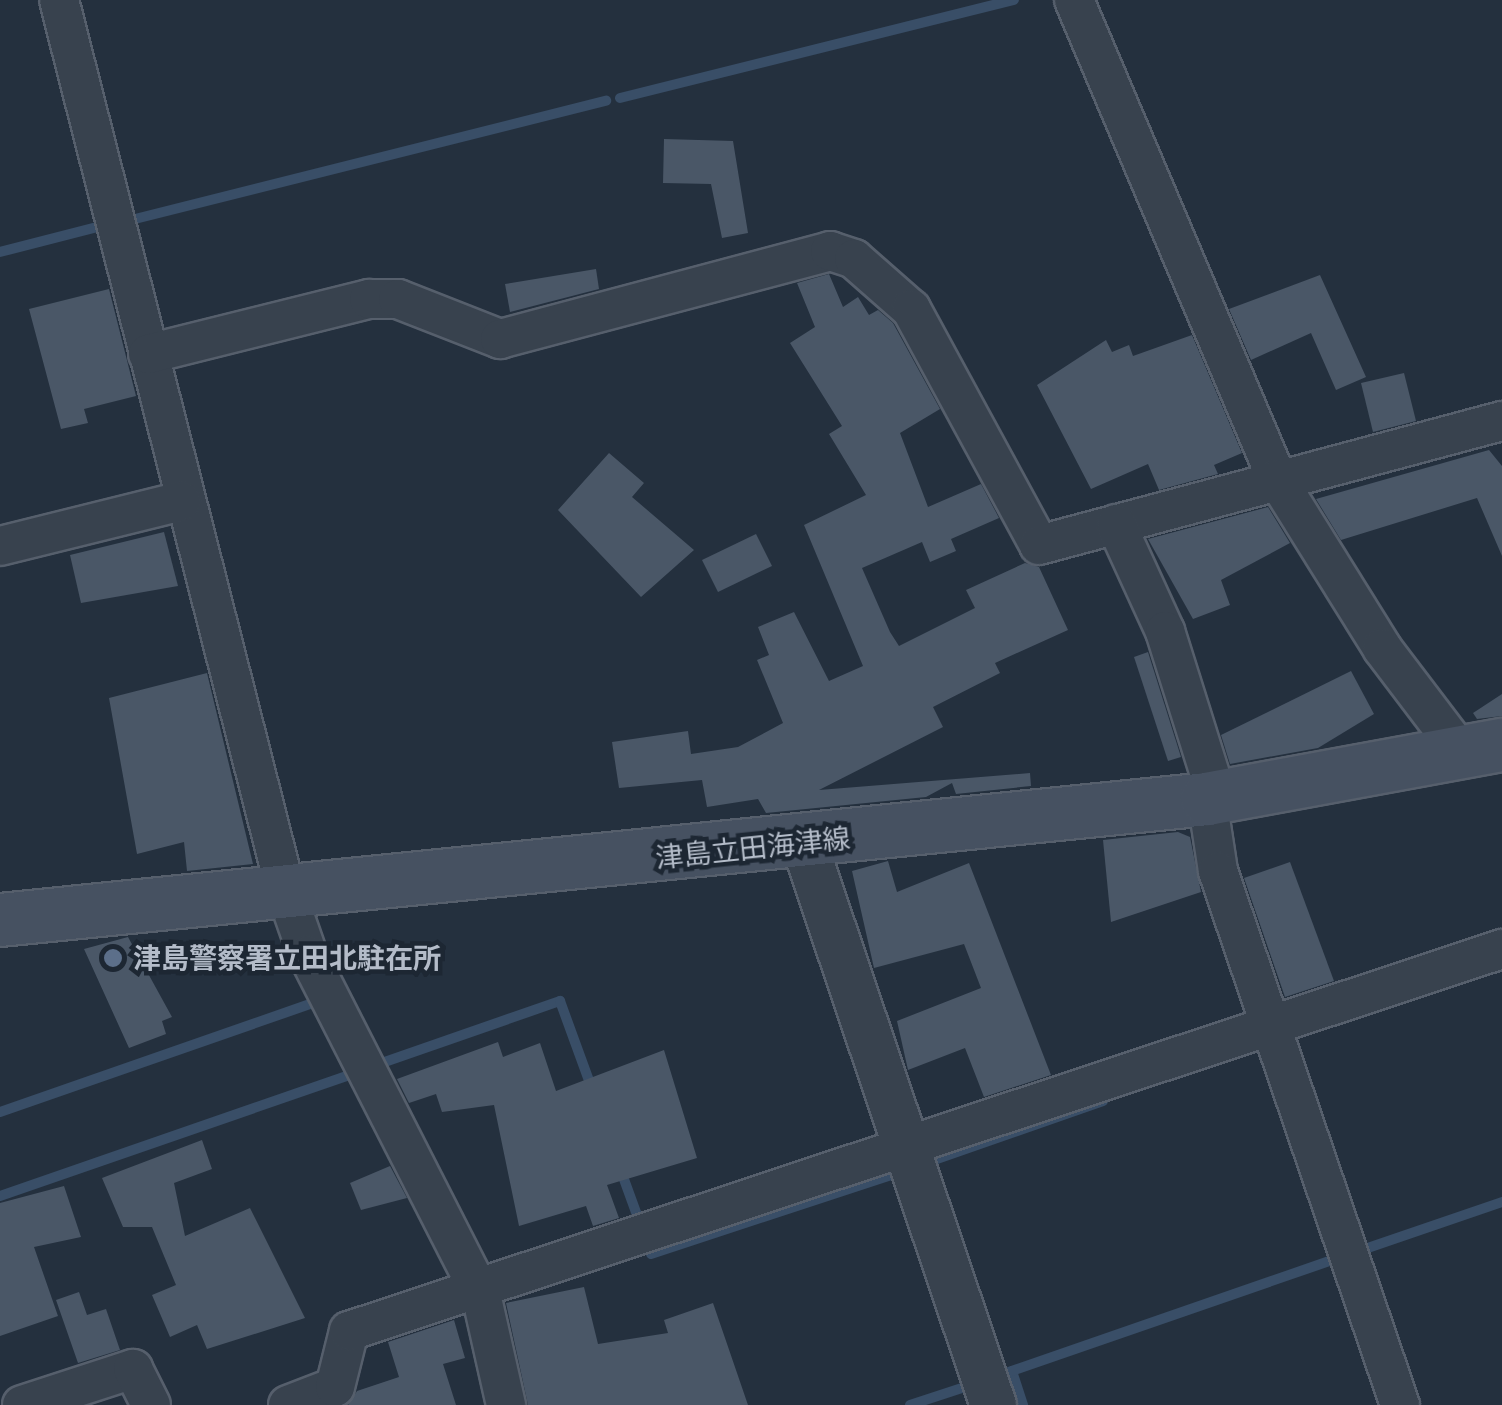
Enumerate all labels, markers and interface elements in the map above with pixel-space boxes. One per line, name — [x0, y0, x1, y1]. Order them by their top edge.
street label: 津島立田海津線 — [654, 821, 852, 875]
place label: 津島警察署立田北駐在所 — [133, 941, 441, 975]
marker: 津島警察署立田北駐在所 — [102, 947, 124, 969]

